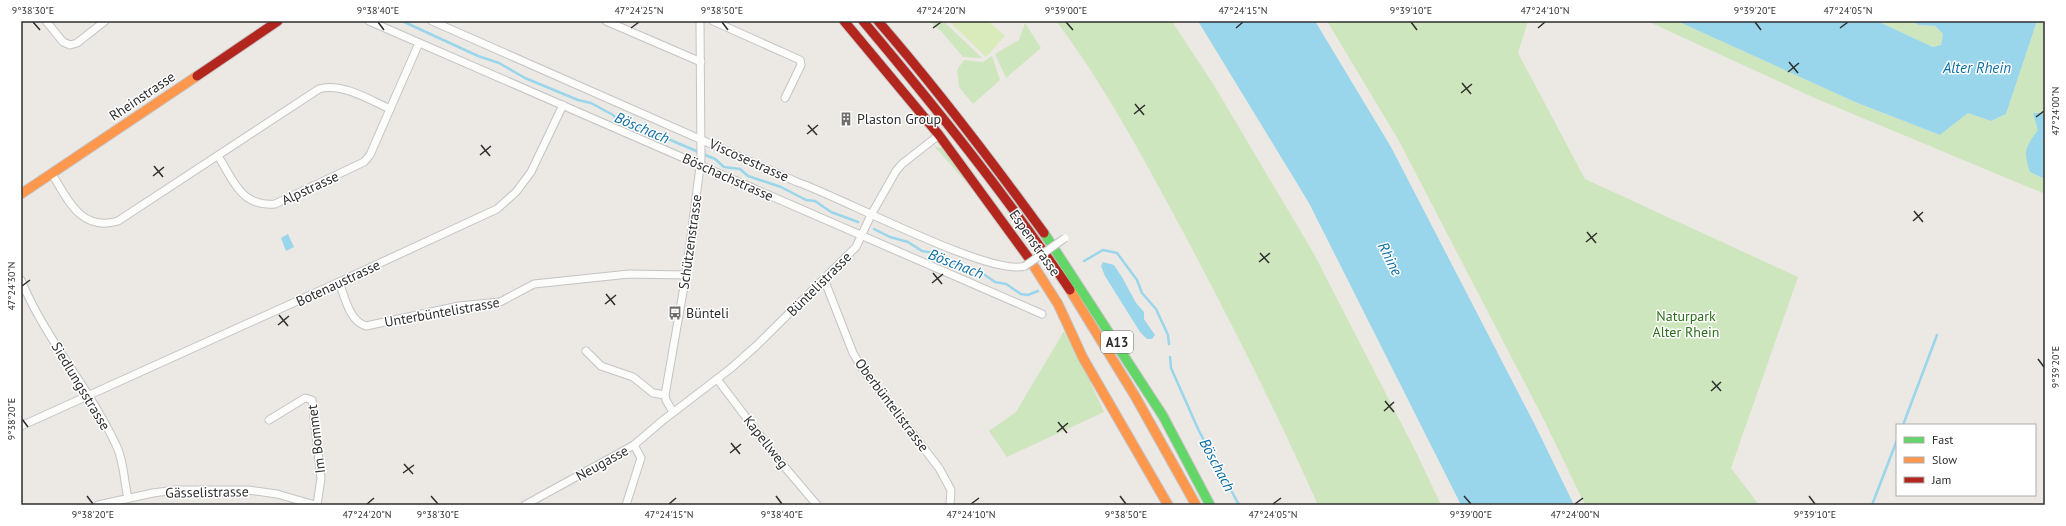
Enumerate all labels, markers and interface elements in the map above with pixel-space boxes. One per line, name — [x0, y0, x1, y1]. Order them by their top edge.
text: 9°38'30"E — [12, 4, 54, 17]
text: 9°38'40"E — [357, 4, 399, 17]
text: 47°24'25"N — [614, 4, 664, 17]
text: 9°38'50"E — [701, 4, 743, 17]
text: 47°24'20"N — [916, 4, 966, 17]
text: 9°39'00"E — [1045, 4, 1087, 17]
text: 47°24'15"N — [1218, 4, 1268, 17]
text: 9°39'10"E — [1390, 4, 1432, 17]
text: 47°24'10"N — [1520, 4, 1570, 17]
text: 9°39'20"E — [1734, 4, 1776, 17]
text: 47°24'05"N — [1823, 4, 1873, 17]
water label: Alter Rhein — [1942, 58, 2011, 77]
street label: Rheinstrasse — [106, 67, 178, 125]
text: 47°24'00"N — [2049, 86, 2062, 136]
water label: Böschach — [612, 108, 672, 148]
place label: Plaston Group — [857, 110, 941, 128]
building icon: Plaston Group — [838, 111, 854, 127]
street label: Viscosestrasse — [705, 134, 792, 186]
street label: Böschachstrasse — [680, 149, 776, 205]
street label: Alpstrasse — [279, 167, 341, 209]
street label: Schützenstrasse — [674, 193, 706, 291]
street label: Espenstrasse — [1006, 206, 1064, 280]
water label: Rhine — [1374, 239, 1407, 279]
water label: Böschach — [926, 244, 987, 283]
street label: Büntelistrasse — [783, 248, 855, 320]
street label: Botenaustrasse — [293, 256, 383, 310]
text: 47°24'30"N — [5, 261, 18, 311]
street label: Unterbüntelistrasse — [383, 293, 501, 331]
place label: Bünteli — [686, 304, 729, 322]
bus stop icon: Bünteli — [667, 305, 683, 321]
park label: Naturpark Alter Rhein — [1653, 307, 1720, 341]
road number: A13 — [1101, 331, 1133, 353]
street label: Siedlungsstrasse — [48, 339, 114, 433]
text: 9°39'20"E — [2049, 346, 2062, 388]
street label: Oberbüntelistrasse — [851, 355, 933, 455]
text: 9°38'20"E — [5, 398, 18, 440]
street label: Im Bommet — [303, 403, 329, 475]
street label: Kapellweg — [740, 412, 792, 472]
legend — [1896, 424, 2036, 496]
text: Fast — [1932, 432, 1953, 447]
water label: Böschach — [1196, 435, 1239, 495]
street label: Neugasse — [573, 441, 631, 485]
text: Slow — [1932, 452, 1957, 467]
text: Jam — [1931, 472, 1951, 487]
street label: Gässelistrasse — [165, 482, 249, 502]
text: 9°38'20"E — [72, 508, 114, 521]
text: 47°24'20"N — [342, 508, 392, 521]
text: 9°38'30"E — [417, 508, 459, 521]
text: 47°24'15"N — [644, 508, 694, 521]
text: 9°38'40"E — [761, 508, 803, 521]
text: 47°24'10"N — [946, 508, 996, 521]
text: 9°38'50"E — [1105, 508, 1147, 521]
text: 47°24'05"N — [1248, 508, 1298, 521]
text: 9°39'00"E — [1450, 508, 1492, 521]
text: 47°24'00"N — [1550, 508, 1600, 521]
text: 9°39'10"E — [1794, 508, 1836, 521]

